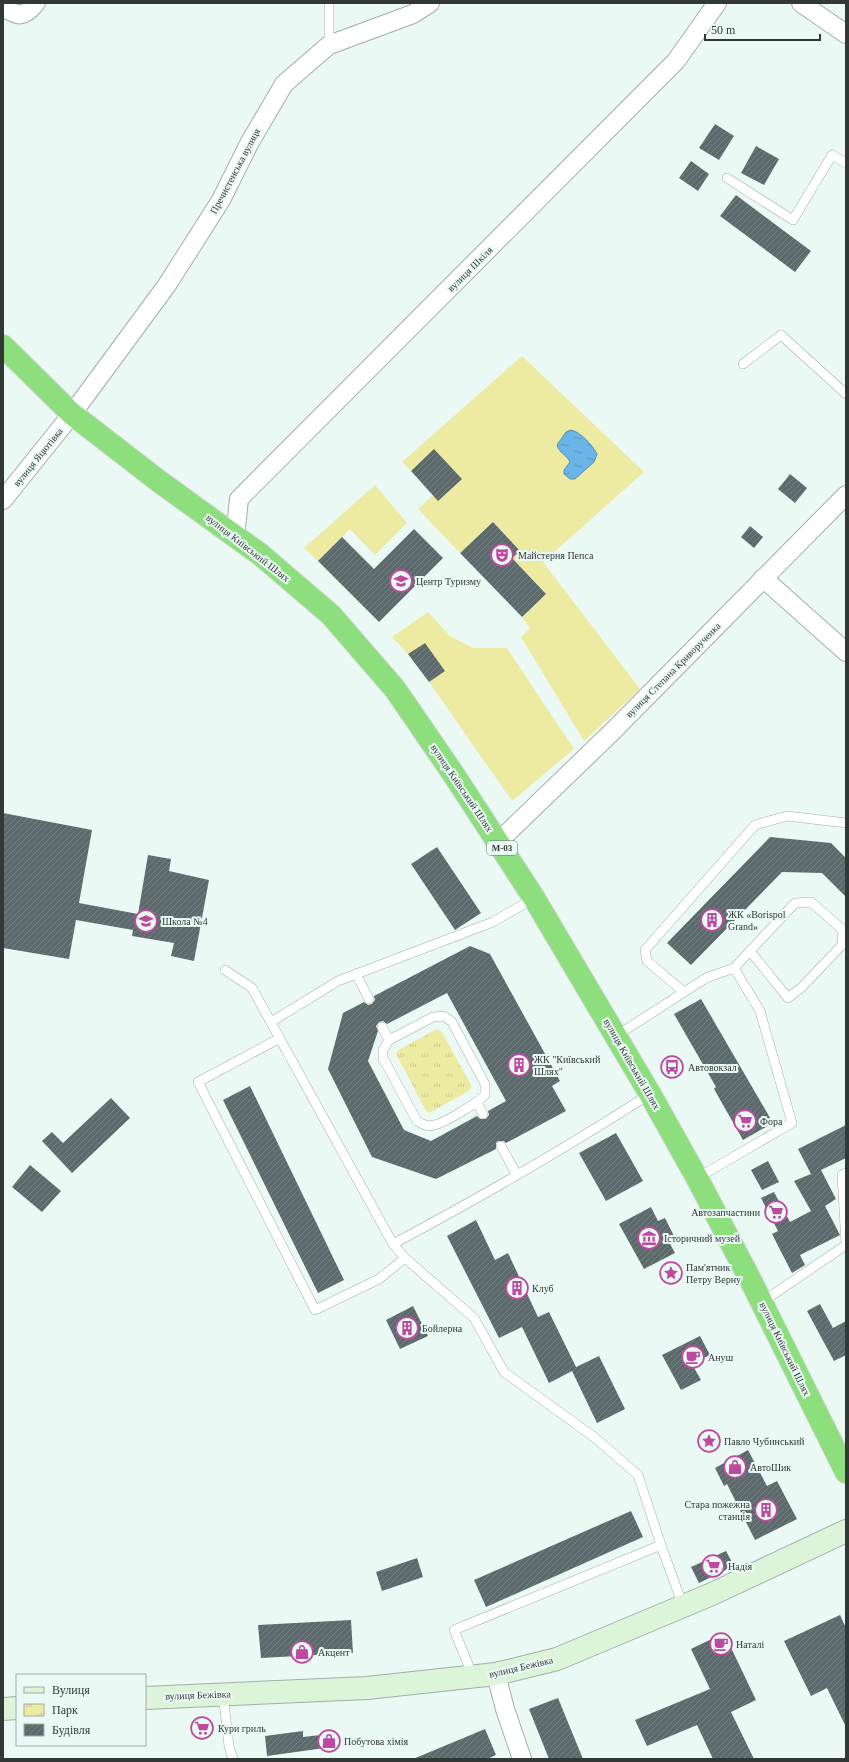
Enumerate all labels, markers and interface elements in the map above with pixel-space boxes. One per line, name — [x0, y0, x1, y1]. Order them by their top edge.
scale bar — [705, 16, 820, 42]
text: 50 m — [711, 23, 736, 37]
street label: Пречистенська вулиця — [208, 126, 262, 216]
street label: вулиця Шкіля — [445, 244, 495, 294]
street label: вулиця Яцютівка — [11, 425, 65, 488]
street label: вулиця Київський Шлях — [204, 512, 292, 584]
theatre icon: Майстерня Пепса — [489, 542, 515, 568]
place label: Майстерня Пепса — [518, 550, 594, 561]
school or university icon: Центр Туризму — [388, 568, 414, 594]
place label: Центр Туризму — [416, 576, 481, 587]
street label: вулиця Степана Криворученка — [623, 620, 723, 720]
street label: вулиця Київський Шлях — [429, 742, 495, 834]
road number: М-03 — [487, 841, 517, 855]
building icon: ЖК «Borispol Grand» — [699, 907, 725, 933]
school or university icon: Школа №4 — [133, 908, 159, 934]
place label: ЖК «Borispol Grand» — [728, 909, 786, 932]
place label: Школа №4 — [162, 916, 208, 927]
street label: вулиця Київський Шлях — [602, 1017, 662, 1111]
building icon: ЖК "Київський Шлях" — [506, 1052, 532, 1078]
place label: ЖК "Київський Шлях" — [534, 1054, 601, 1077]
bus stop icon: Автовокзал — [659, 1054, 685, 1080]
place label: Автовокзал — [688, 1062, 737, 1073]
supermarket icon: Фора — [732, 1108, 758, 1134]
place label: Фора — [760, 1116, 783, 1127]
supermarket icon: Автозапчастини — [763, 1199, 789, 1225]
place label: Автозапчастини — [691, 1207, 761, 1218]
museum icon: Історичний музей — [636, 1225, 662, 1251]
place label: Історичний музей — [664, 1233, 741, 1244]
place icon: Пам'ятник Петру Верну — [658, 1260, 684, 1286]
place label: Пам'ятник Петру Верну — [686, 1262, 741, 1285]
building icon: Клуб — [504, 1275, 530, 1301]
place label: Клуб — [532, 1283, 554, 1294]
street label: вулиця Київський Шлях — [757, 1300, 813, 1398]
building icon: Бойлерна — [394, 1315, 420, 1341]
place label: Бойлерна — [422, 1323, 463, 1334]
cafe icon: Ануш — [680, 1344, 706, 1370]
place label: Ануш — [708, 1352, 734, 1363]
place icon: Павло Чубинський — [696, 1428, 722, 1454]
place label: Павло Чубинський — [724, 1436, 805, 1447]
shop icon: АвтоШик — [722, 1454, 748, 1480]
place label: АвтоШик — [750, 1462, 791, 1473]
building icon: Стара пожежна станція — [753, 1497, 779, 1523]
place label: Стара пожежна станція — [685, 1499, 751, 1522]
supermarket icon: Надія — [700, 1553, 726, 1579]
place label: Надія — [728, 1561, 753, 1572]
cafe icon: Наталі — [708, 1631, 734, 1657]
shop icon: Акцент — [289, 1639, 315, 1665]
place label: Наталі — [736, 1639, 764, 1650]
place label: Акцент — [318, 1647, 350, 1658]
street label: вулиця Бежівка — [488, 1654, 555, 1680]
legend — [16, 1674, 146, 1746]
text: Вулиця — [52, 1683, 90, 1697]
street label: вулиця Бежівка — [165, 1688, 231, 1702]
text: Парк — [52, 1703, 78, 1717]
supermarket icon: Кури гриль — [189, 1715, 215, 1741]
text: Будівля — [52, 1723, 91, 1737]
place label: Кури гриль — [218, 1723, 266, 1734]
shop icon: Побутова хімія — [316, 1728, 342, 1754]
place label: Побутова хімія — [344, 1736, 409, 1747]

